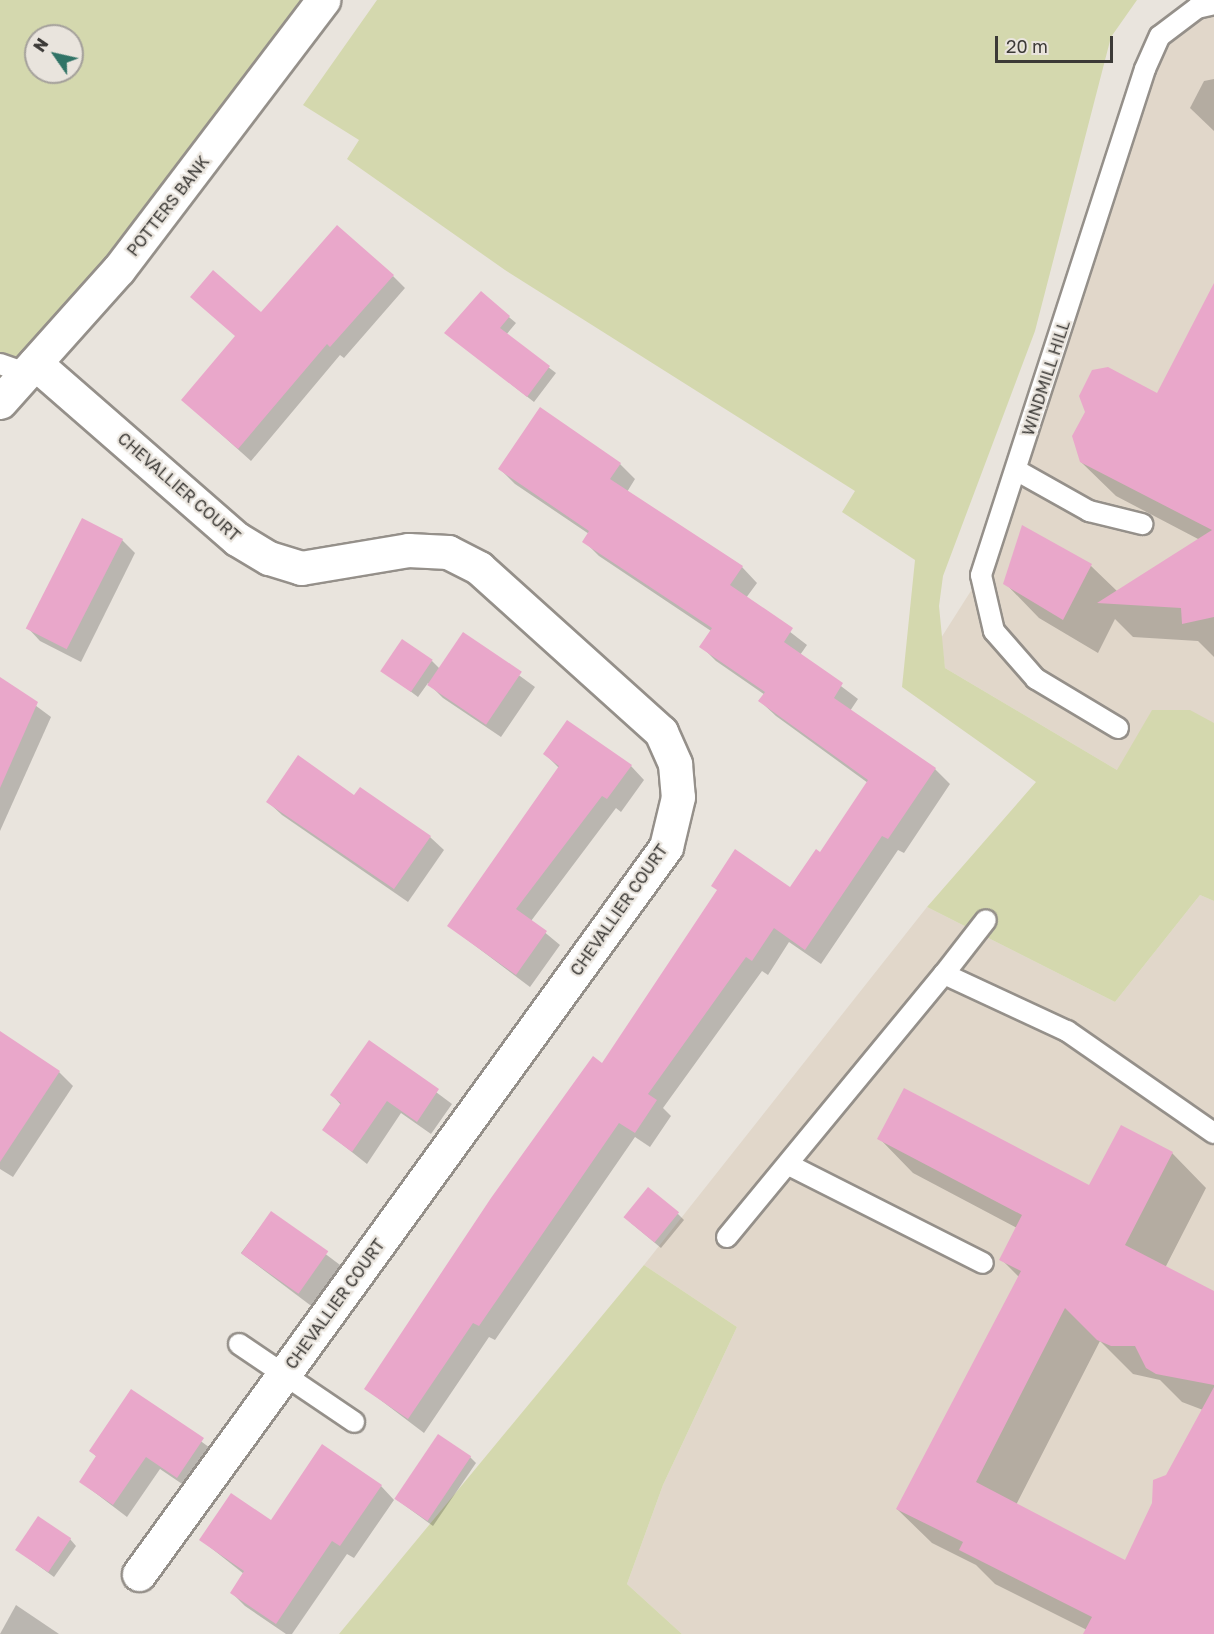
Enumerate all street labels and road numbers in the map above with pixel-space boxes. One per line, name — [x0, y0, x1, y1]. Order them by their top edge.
street label: POTTERS BANK — [123, 152, 213, 260]
street label: WINDMILL HILL — [1018, 318, 1074, 438]
street label: CHEVALLIER COURT — [114, 429, 244, 545]
street label: CHEVALLIER COURT — [566, 841, 672, 979]
street label: CHEVALLIER COURT — [281, 1235, 389, 1373]

